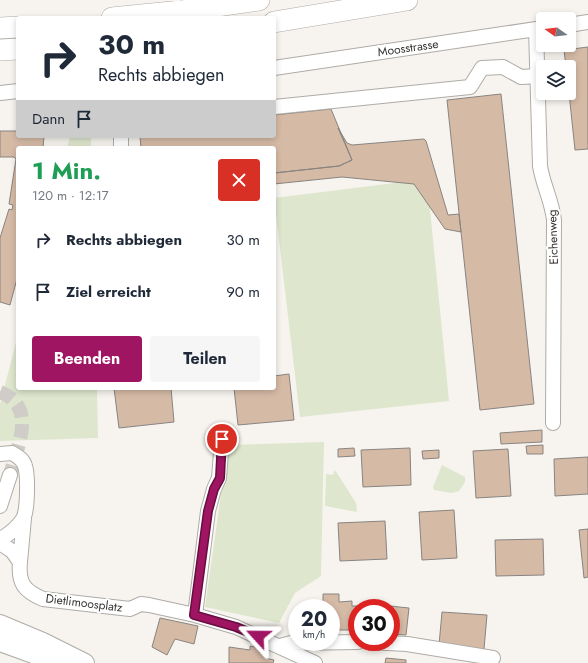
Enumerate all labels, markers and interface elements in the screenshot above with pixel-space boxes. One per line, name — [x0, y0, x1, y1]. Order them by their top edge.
north arrow — [536, 12, 576, 52]
map controls — [536, 12, 576, 100]
text: 30 m — [98, 24, 165, 65]
icon: right — [32, 32, 84, 84]
street label: Moosstrasse — [376, 35, 440, 61]
button: layers — [536, 60, 576, 100]
text: Rechts abbiegen — [98, 62, 225, 88]
text: Dann — [32, 108, 65, 130]
icon: arrive — [73, 108, 95, 130]
text: 1 Min. — [32, 153, 101, 188]
button: close — [218, 159, 260, 201]
text: 120 m · 12:17 — [32, 186, 109, 205]
street label: Eichenweg — [543, 209, 563, 265]
icon: right — [32, 229, 54, 251]
text: Rechts abbiegen — [66, 229, 182, 251]
text: 30 m — [227, 229, 260, 251]
icon: arrive — [32, 281, 54, 303]
text: Ziel erreicht — [66, 281, 151, 303]
text: 90 m — [226, 281, 260, 303]
button: Beenden — [32, 336, 142, 382]
button: Teilen — [150, 336, 260, 382]
pin — [205, 422, 239, 456]
icon: arrive — [211, 428, 233, 450]
street label: Dietlimoosplatz — [45, 589, 124, 617]
speed limit sign: 30 — [348, 599, 400, 651]
text: 20 — [301, 605, 327, 634]
position arrow — [237, 615, 279, 657]
text: km/h — [303, 627, 325, 642]

